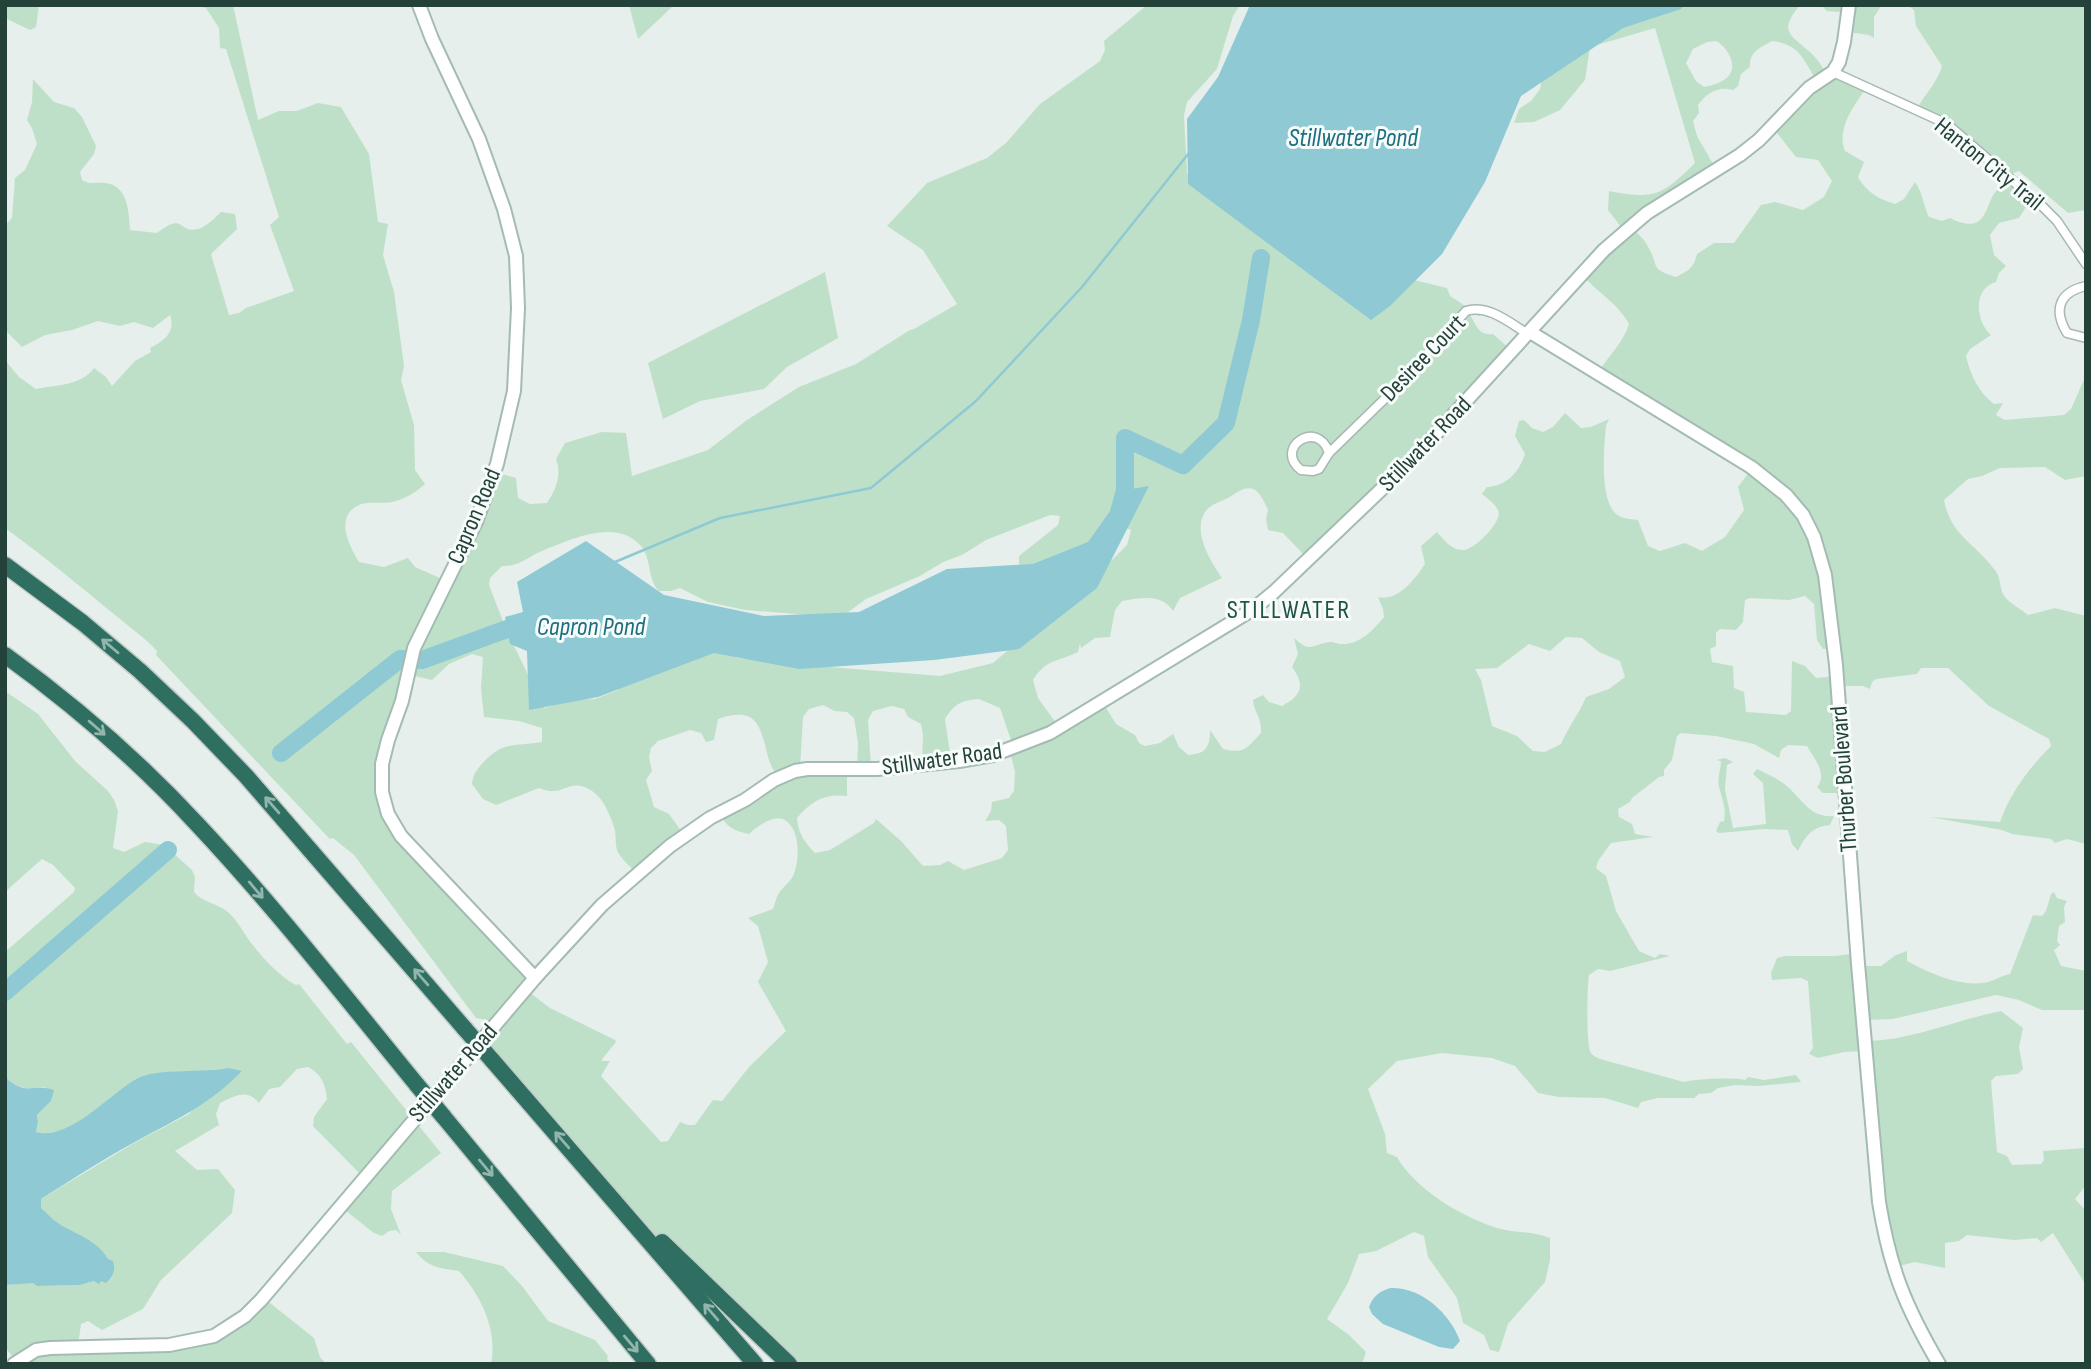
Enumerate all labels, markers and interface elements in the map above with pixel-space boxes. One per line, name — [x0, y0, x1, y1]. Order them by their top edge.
street label: Hanton City Trail — [1928, 111, 2050, 217]
water label: Stillwater Pond — [1288, 123, 1419, 154]
street label: Desiree Court — [1374, 308, 1472, 408]
street label: Stillwater Road — [1373, 390, 1477, 498]
street label: Capron Road — [441, 464, 507, 568]
district label: STILLWATER — [1227, 595, 1351, 626]
water label: Capron Pond — [537, 612, 647, 643]
one-way arrow — [101, 638, 119, 654]
street label: Thurber Boulevard — [1824, 705, 1864, 853]
one-way arrow — [88, 720, 106, 736]
street label: Stillwater Road — [880, 736, 1004, 782]
one-way arrow — [264, 797, 280, 815]
one-way arrow — [248, 881, 264, 899]
one-way arrow — [413, 969, 429, 987]
street label: Stillwater Road — [402, 1018, 504, 1128]
one-way arrow — [554, 1131, 570, 1149]
one-way arrow — [479, 1159, 494, 1177]
one-way arrow — [703, 1303, 719, 1321]
one-way arrow — [623, 1334, 639, 1352]

